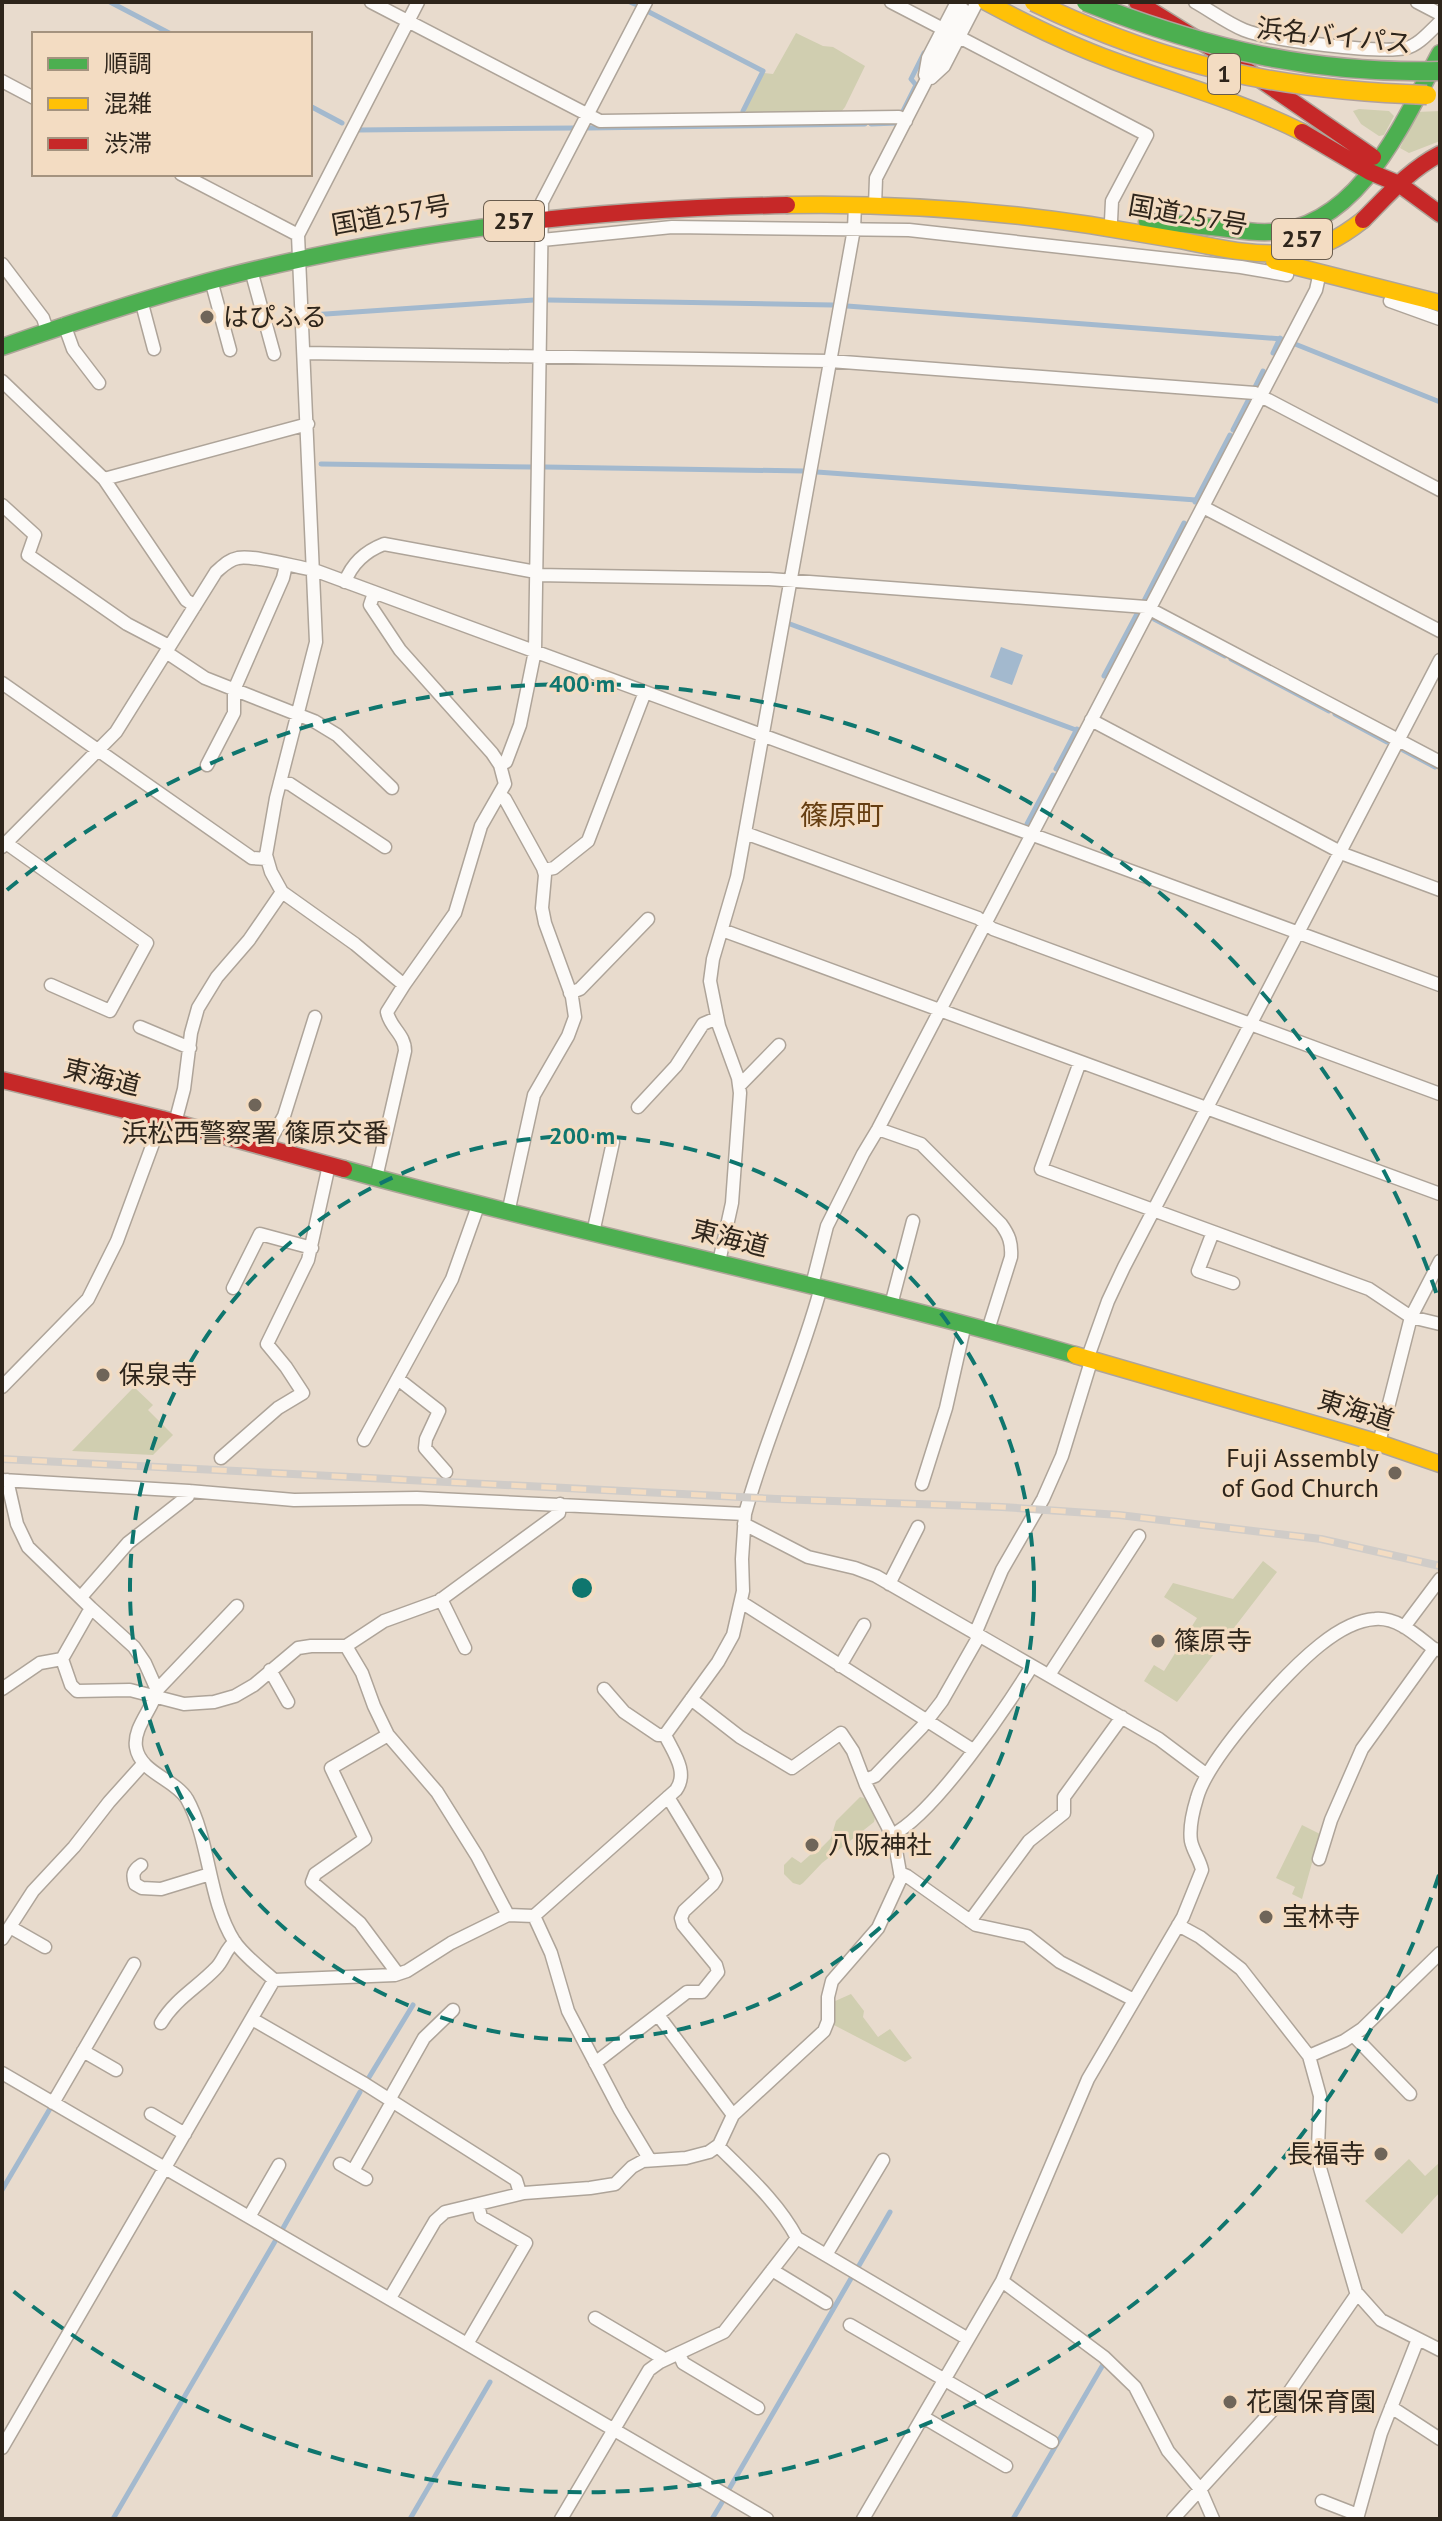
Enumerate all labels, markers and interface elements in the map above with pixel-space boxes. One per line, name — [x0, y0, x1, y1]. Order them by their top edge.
street label: 浜名バイパス — [1255, 11, 1413, 60]
legend — [32, 32, 312, 176]
text: 順調 — [104, 48, 152, 79]
road number: 1 — [1208, 54, 1240, 94]
text: 混雑 — [104, 88, 152, 119]
text: 渋滞 — [104, 128, 152, 159]
street label: 国道257号 — [329, 188, 453, 241]
street label: 国道257号 — [1126, 188, 1250, 241]
road number: 257 — [484, 201, 544, 241]
road number: 257 — [1272, 219, 1332, 259]
place label: はぴふる — [223, 300, 327, 333]
marker: はぴふる — [198, 308, 216, 326]
text: 400 m — [549, 668, 615, 699]
district label: 篠原町 — [800, 796, 884, 833]
street label: 東海道 — [60, 1051, 144, 1102]
marker: 浜松西警察署 篠原交番 — [246, 1096, 264, 1114]
place label: 浜松西警察署 篠原交番 — [122, 1116, 388, 1149]
text: 200 m — [549, 1120, 615, 1151]
street label: 東海道 — [688, 1212, 772, 1263]
place label: 保泉寺 — [119, 1358, 197, 1391]
marker: 保泉寺 — [94, 1366, 112, 1384]
street label: 東海道 — [1314, 1382, 1398, 1437]
place label: Fuji Assembly of God Church — [1221, 1441, 1379, 1504]
marker: Fuji Assembly of God Church — [1386, 1464, 1404, 1482]
centre of rings — [568, 1574, 596, 1602]
place label: 篠原寺 — [1174, 1624, 1252, 1657]
marker: 篠原寺 — [1149, 1632, 1167, 1650]
place label: 八阪神社 — [828, 1828, 932, 1861]
marker: 八阪神社 — [803, 1836, 821, 1854]
place label: 宝林寺 — [1282, 1900, 1360, 1933]
marker: 宝林寺 — [1257, 1908, 1275, 1926]
place label: 長福寺 — [1287, 2137, 1365, 2170]
marker: 長福寺 — [1372, 2145, 1390, 2163]
place label: 花園保育園 — [1246, 2385, 1376, 2418]
marker: 花園保育園 — [1221, 2393, 1239, 2411]

